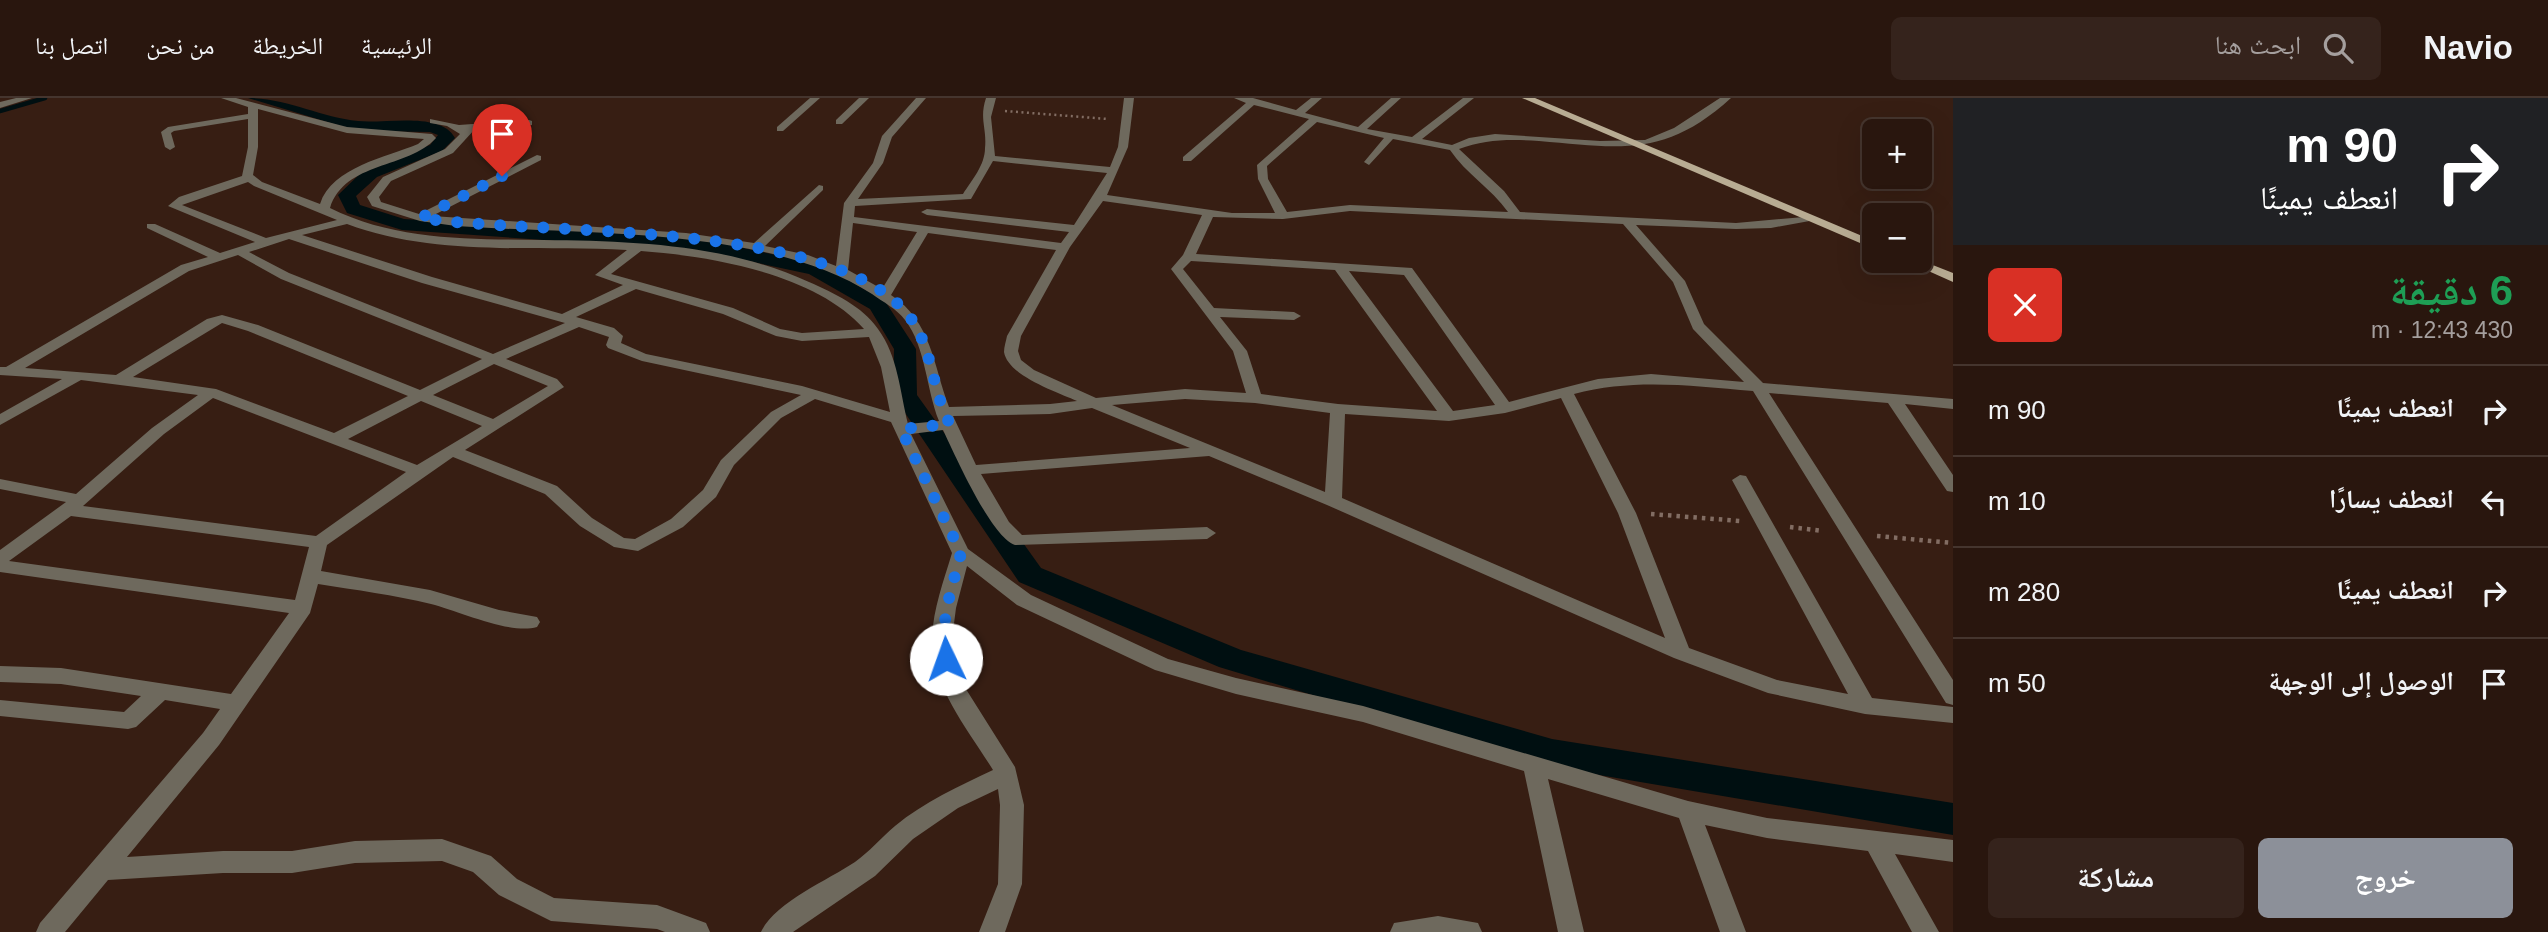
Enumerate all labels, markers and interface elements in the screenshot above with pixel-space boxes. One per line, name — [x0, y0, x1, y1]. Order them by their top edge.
search box — [1891, 17, 2381, 80]
icon: search — [2319, 29, 2357, 67]
text: Navio — [2423, 29, 2513, 66]
text: ابحث هنا — [2215, 30, 2301, 60]
text: اتصل بنا — [35, 32, 108, 59]
text: من نحن — [146, 32, 214, 59]
text: الخريطة — [252, 32, 323, 59]
text: الرئيسية — [361, 32, 432, 59]
pin — [472, 104, 532, 176]
icon: arrive — [483, 115, 521, 153]
text: 90 m — [2286, 118, 2398, 172]
map controls — [1862, 119, 1932, 273]
button: + — [1862, 119, 1932, 189]
icon: right — [2422, 126, 2513, 217]
text: انعطف يمينًا — [2260, 180, 2398, 216]
button: − — [1862, 203, 1932, 273]
text: 6 دقيقة — [2390, 267, 2513, 314]
button: close — [1988, 268, 2062, 342]
text: 430 m · 12:43 — [2371, 317, 2513, 343]
icon: right — [2475, 392, 2513, 430]
text: انعطف يمينًا — [2337, 393, 2454, 423]
text: 90 m — [1988, 395, 2046, 425]
icon: left — [2475, 483, 2513, 521]
text: انعطف يسارًا — [2329, 484, 2454, 514]
text: 10 m — [1988, 486, 2046, 516]
icon: right — [2475, 574, 2513, 612]
text: انعطف يمينًا — [2337, 575, 2454, 605]
text: 280 m — [1988, 577, 2060, 607]
position arrow — [909, 622, 983, 696]
icon: arrive — [2475, 665, 2513, 703]
text: الوصول إلى الوجهة — [2269, 666, 2454, 696]
text: 50 m — [1988, 668, 2046, 698]
button: مشاركة — [1988, 838, 2244, 918]
button: خروج — [2258, 838, 2513, 918]

